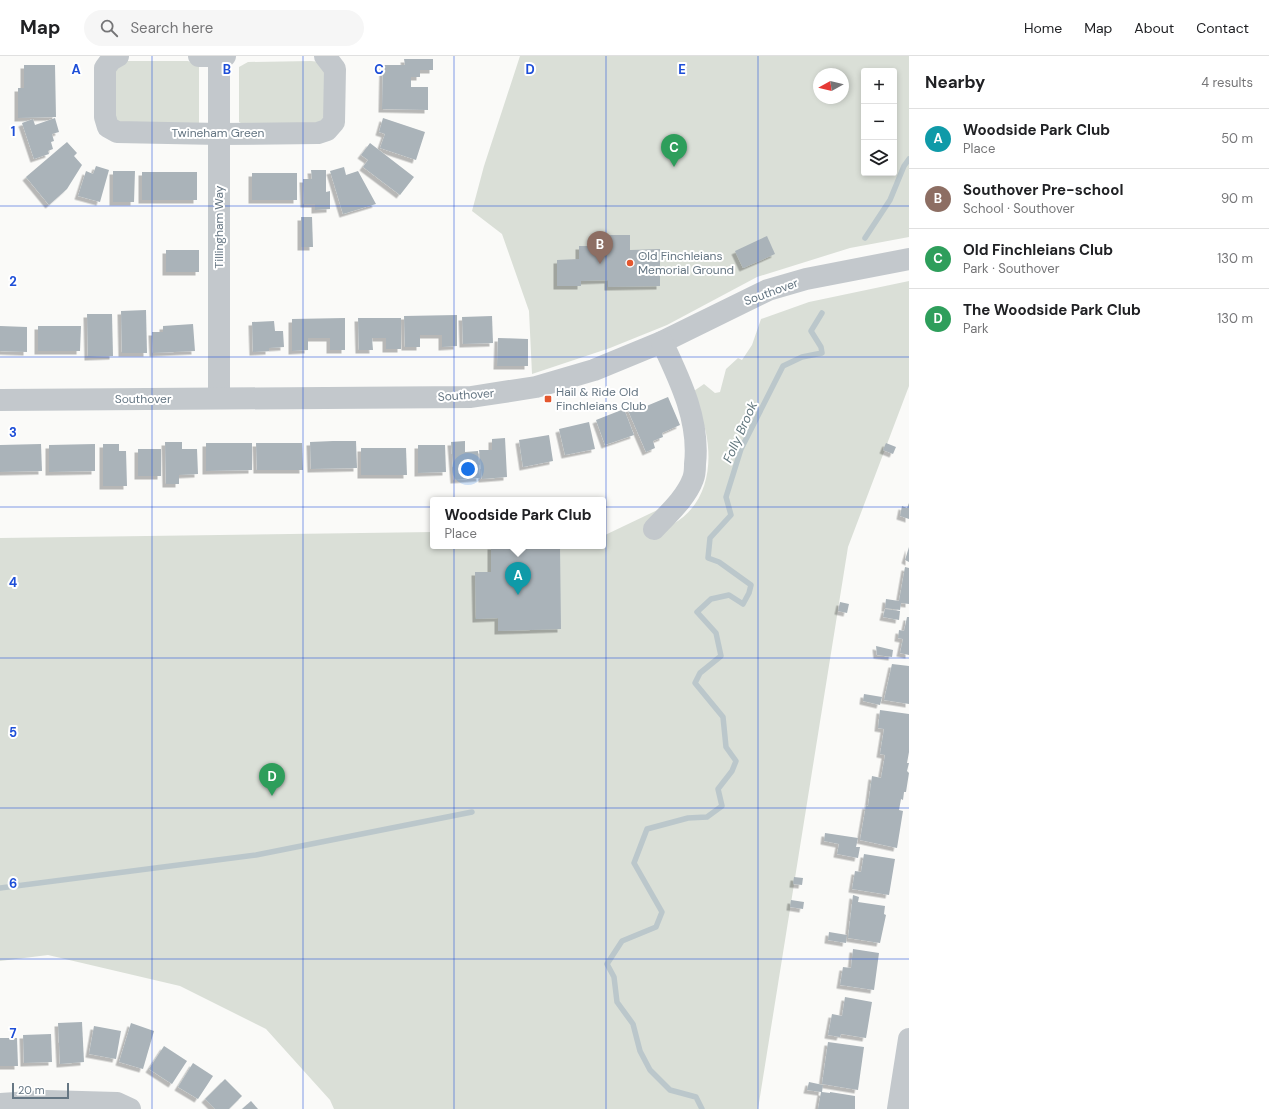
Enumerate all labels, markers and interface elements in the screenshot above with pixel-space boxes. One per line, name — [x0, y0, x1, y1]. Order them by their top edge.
search box — [84, 10, 364, 46]
text: Map — [20, 15, 60, 40]
icon: search — [98, 17, 120, 39]
text: Search here — [130, 18, 213, 38]
text: Home — [1024, 19, 1062, 37]
text: Map — [1084, 19, 1112, 37]
text: About — [1134, 19, 1174, 37]
text: Contact — [1196, 19, 1249, 37]
text: A — [71, 61, 81, 78]
text: B — [223, 61, 231, 78]
text: C — [374, 61, 384, 78]
text: D — [525, 61, 535, 78]
text: E — [678, 61, 686, 78]
north arrow — [813, 68, 849, 104]
map controls — [861, 68, 897, 176]
button: + — [861, 68, 897, 104]
text: Nearby — [925, 71, 985, 93]
text: 4 results — [1201, 74, 1253, 91]
button: − — [861, 104, 897, 140]
text: Woodside Park Club — [963, 120, 1110, 140]
text: 1 — [11, 123, 15, 140]
street label: Twineham Green — [172, 125, 265, 141]
text: A — [933, 130, 943, 147]
text: 50 m — [1221, 130, 1253, 147]
pin: C — [661, 134, 687, 167]
button: layers — [861, 140, 897, 176]
text: Place — [963, 140, 995, 157]
text: Southover Pre-school — [963, 180, 1123, 200]
street label: Tillingham Way — [211, 185, 227, 268]
text: B — [934, 190, 942, 207]
text: 90 m — [1221, 190, 1253, 207]
text: School · Southover — [963, 200, 1075, 217]
pin: B — [587, 231, 613, 264]
text: Old Finchleians Club — [963, 240, 1113, 260]
place label: Old Finchleians Memorial Ground — [638, 248, 734, 278]
text: C — [933, 250, 943, 267]
text: 130 m — [1217, 250, 1253, 267]
marker: Old Finchleians Memorial Ground — [625, 258, 635, 268]
text: Park · Southover — [963, 260, 1060, 277]
text: 2 — [9, 273, 17, 290]
street label: Southover — [742, 275, 801, 309]
text: The Woodside Park Club — [963, 300, 1141, 320]
text: D — [933, 310, 943, 327]
text: 130 m — [1217, 310, 1253, 327]
text: Park — [963, 320, 989, 337]
place label: Hail & Ride Old Finchleians Club — [556, 384, 647, 414]
street label: Southover — [437, 385, 495, 405]
street label: Southover — [115, 391, 172, 407]
marker: Hail & Ride Old Finchleians Club — [543, 394, 553, 404]
water label: Folly Brook — [719, 398, 761, 465]
text: 3 — [9, 424, 17, 441]
your location — [458, 459, 478, 479]
popup — [430, 497, 606, 549]
text: Woodside Park Club — [444, 505, 592, 525]
text: Place — [444, 525, 477, 542]
pin: A — [505, 562, 531, 595]
text: 4 — [9, 574, 17, 591]
text: 5 — [9, 724, 17, 741]
pin: D — [259, 763, 285, 796]
text: 6 — [9, 875, 17, 892]
text: 7 — [10, 1025, 17, 1042]
scale bar — [12, 1081, 69, 1100]
text: 20 m — [18, 1083, 44, 1097]

